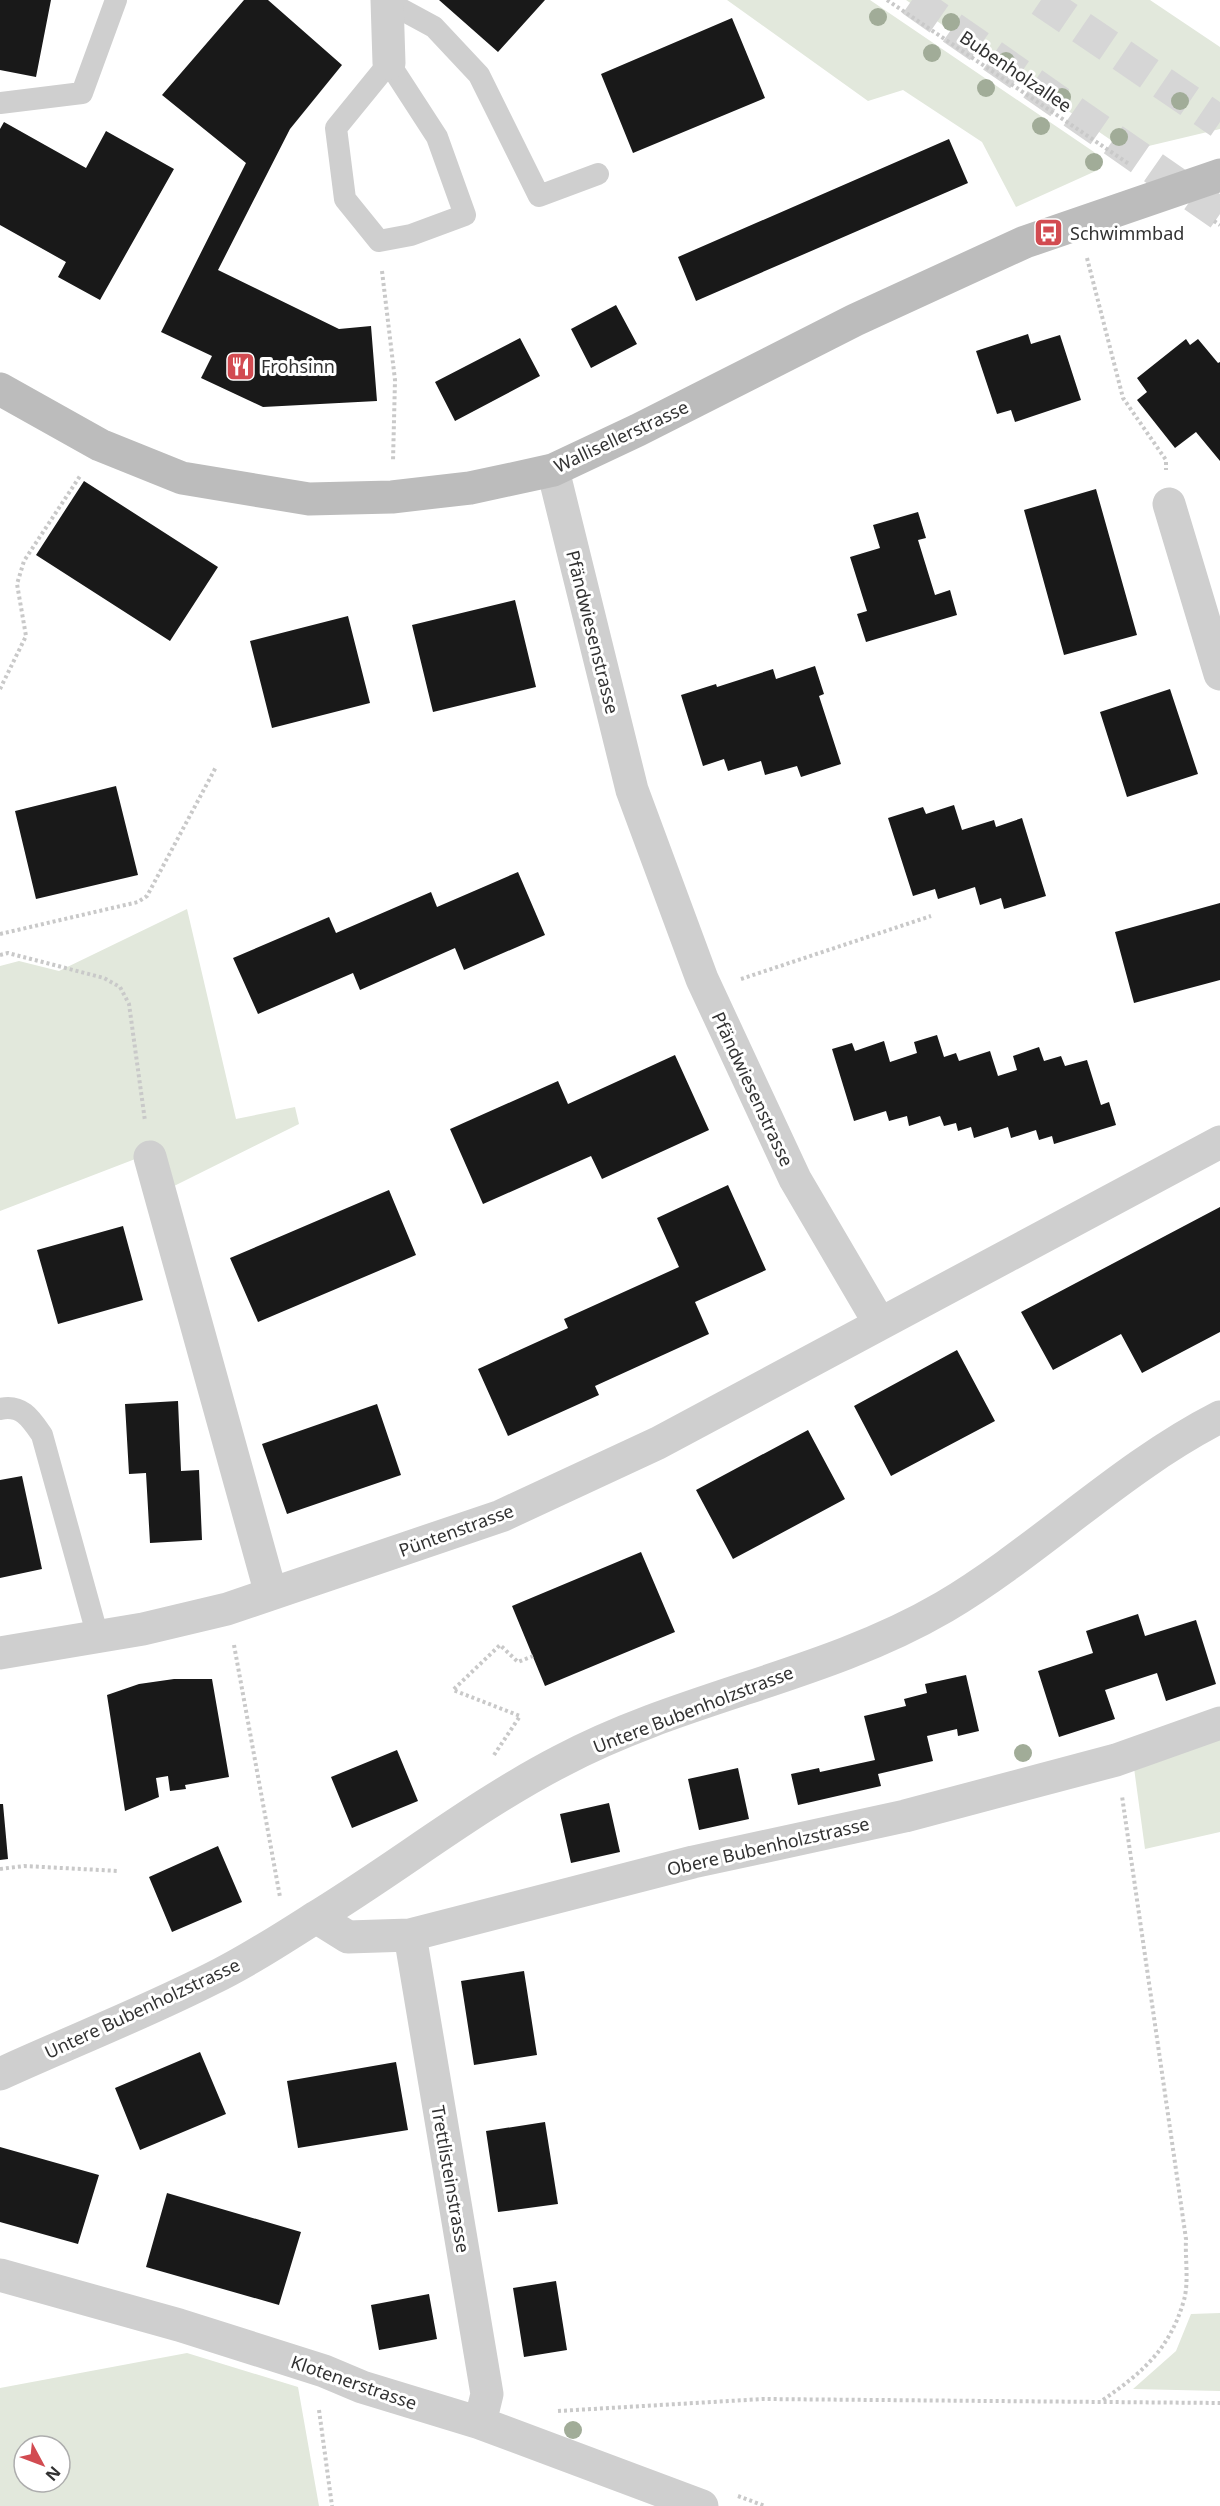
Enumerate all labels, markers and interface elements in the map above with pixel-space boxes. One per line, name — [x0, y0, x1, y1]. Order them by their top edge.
street label: Bubenholzallee — [955, 25, 1077, 117]
bus stop icon: Schwimmbad — [1033, 217, 1065, 249]
place label: Schwimmbad — [1070, 221, 1184, 245]
restaurant icon: Frohsinn — [224, 350, 256, 382]
place label: Frohsinn — [261, 354, 335, 378]
street label: Wallisellerstrasse — [550, 394, 692, 478]
street label: Pfändwiesenstrasse — [561, 548, 625, 716]
street label: Pfändwiesenstrasse — [707, 1008, 799, 1170]
street label: Püntenstrasse — [395, 1498, 517, 1562]
street label: Untere Bubenholzstrasse — [589, 1660, 797, 1758]
street label: Obere Bubenholzstrasse — [664, 1811, 872, 1881]
street label: Untere Bubenholzstrasse — [40, 1952, 244, 2064]
street label: Trettlisteinstrasse — [426, 2103, 476, 2255]
street label: Klotenerstrasse — [288, 2349, 420, 2415]
north arrow — [12, 2434, 72, 2494]
text: N — [41, 2462, 66, 2486]

